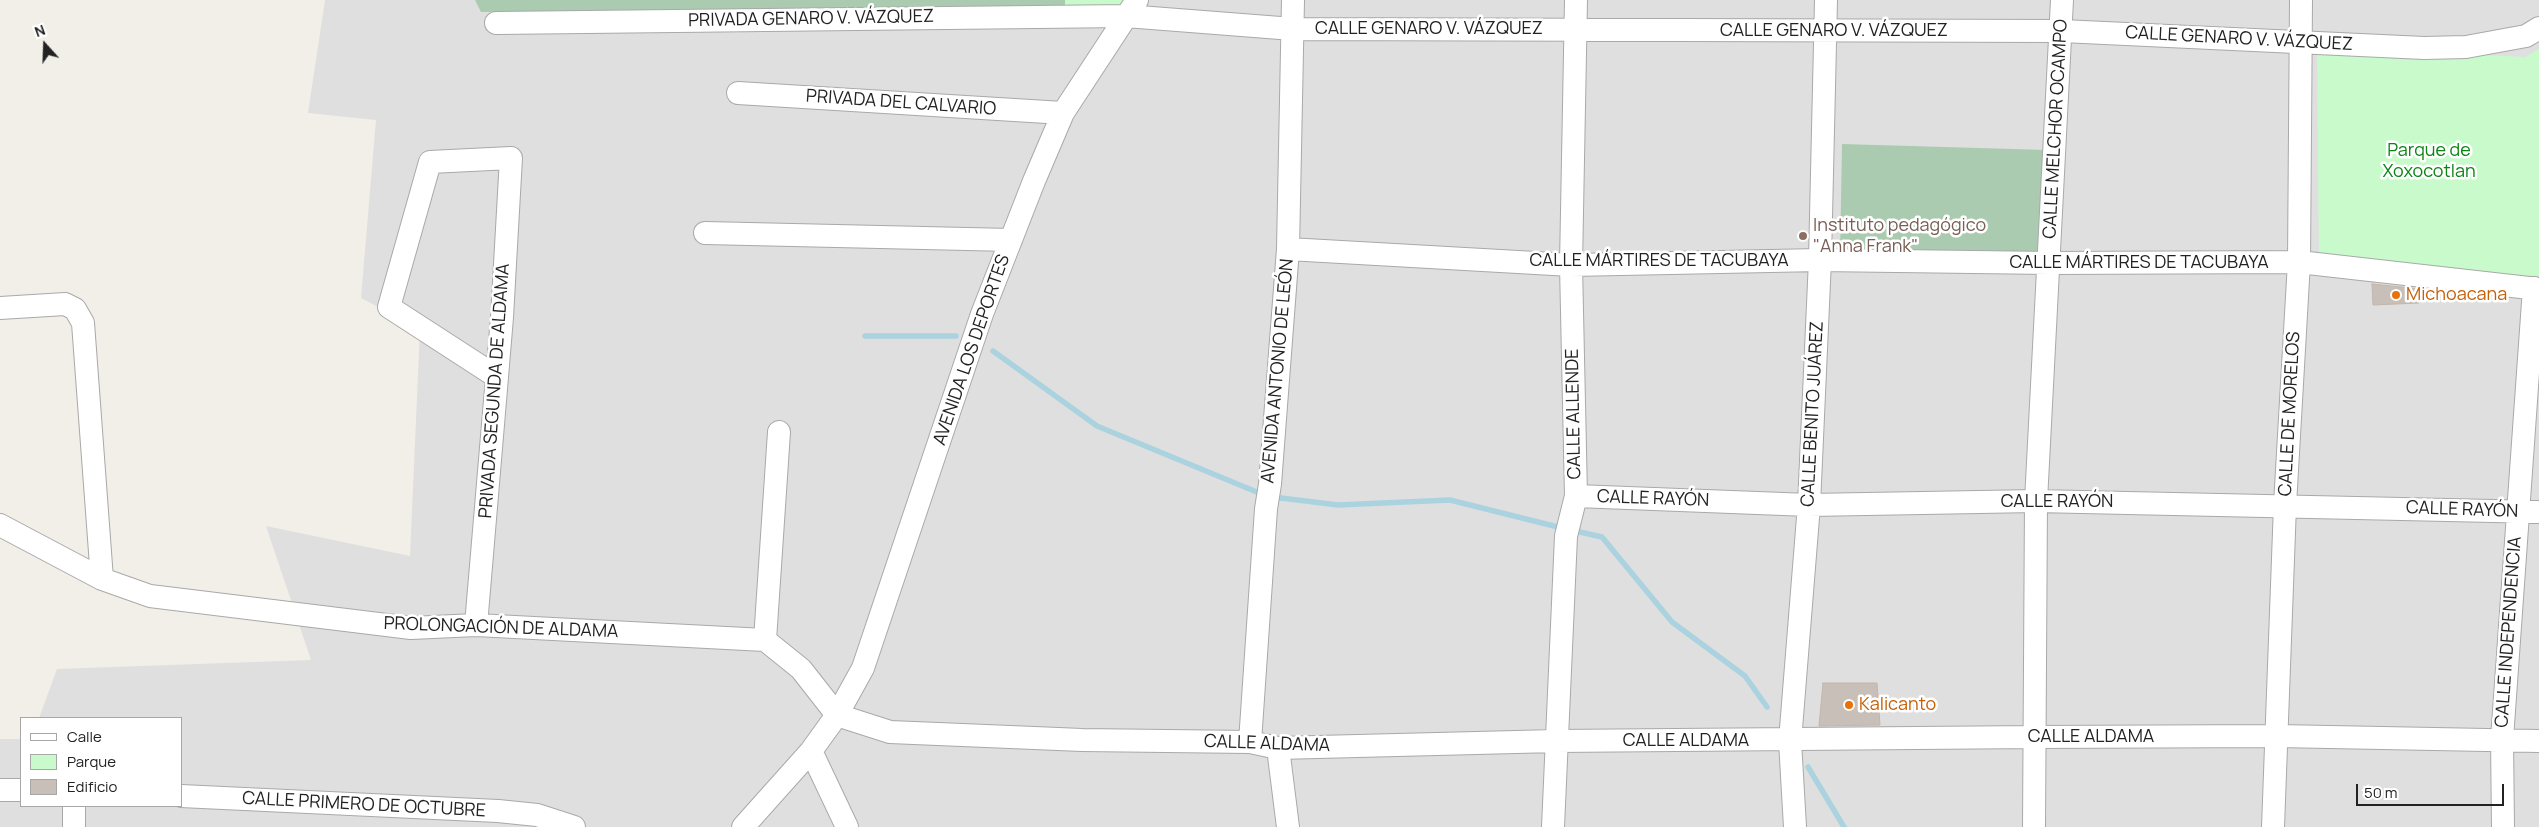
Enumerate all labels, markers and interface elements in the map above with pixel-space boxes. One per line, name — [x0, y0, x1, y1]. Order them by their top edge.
street label: PRIVADA GENARO V. VÁZQUEZ — [688, 6, 934, 32]
street label: CALLE GENARO V. VÁZQUEZ — [1315, 18, 1543, 40]
street label: CALLE MELCHOR OCAMPO — [2039, 19, 2073, 239]
north arrow — [20, 20, 70, 70]
text: N — [32, 20, 48, 41]
street label: CALLE GENARO V. VÁZQUEZ — [1720, 20, 1948, 42]
street label: CALLE GENARO V. VÁZQUEZ — [2125, 22, 2353, 56]
street label: PRIVADA DEL CALVARIO — [805, 86, 997, 120]
park label: Parque de Xoxocotlan — [2382, 140, 2476, 182]
place label: Instituto pedagógico "Anna Frank" — [1813, 215, 1986, 258]
marker: Instituto pedagógico "Anna Frank" — [1797, 230, 1809, 242]
street label: CALLE MÁRTIRES DE TACUBAYA — [1529, 250, 1789, 272]
street label: AVENIDA LOS DEPORTES — [929, 252, 1015, 448]
street label: CALLE MÁRTIRES DE TACUBAYA — [2009, 252, 2269, 274]
street label: AVENIDA ANTONIO DE LEÓN — [1257, 258, 1299, 484]
street label: PRIVADA SEGUNDA DE ALDAMA — [475, 263, 515, 519]
place label: Michoacana — [2406, 284, 2507, 306]
marker: Michoacana — [2390, 289, 2402, 301]
street label: CALLE BENITO JUÁREZ — [1797, 321, 1829, 507]
street label: CALLE DE MORELOS — [2275, 331, 2305, 497]
street label: CALLE ALLENDE — [1562, 348, 1586, 480]
street label: CALLE RAYÓN — [1596, 486, 1710, 512]
street label: CALLE RAYÓN — [2001, 491, 2113, 513]
street label: CALLE RAYÓN — [2405, 497, 2519, 523]
street label: CALLE INDEPENDENCIA — [2492, 536, 2526, 728]
street label: PROLONGACIÓN DE ALDAMA — [383, 613, 619, 643]
place label: Kalicanto — [1859, 694, 1936, 716]
marker: Kalicanto — [1843, 699, 1855, 711]
legend — [20, 717, 182, 807]
text: Calle — [67, 726, 102, 747]
street label: CALLE ALDAMA — [2028, 726, 2154, 748]
street label: CALLE ALDAMA — [1623, 730, 1749, 752]
street label: CALLE ALDAMA — [1203, 731, 1331, 757]
text: Parque — [67, 751, 116, 772]
scale bar — [2359, 774, 2506, 806]
text: Edificio — [67, 776, 117, 797]
text: 50 m — [2364, 782, 2398, 803]
street label: CALLE PRIMERO DE OCTUBRE — [242, 788, 486, 822]

